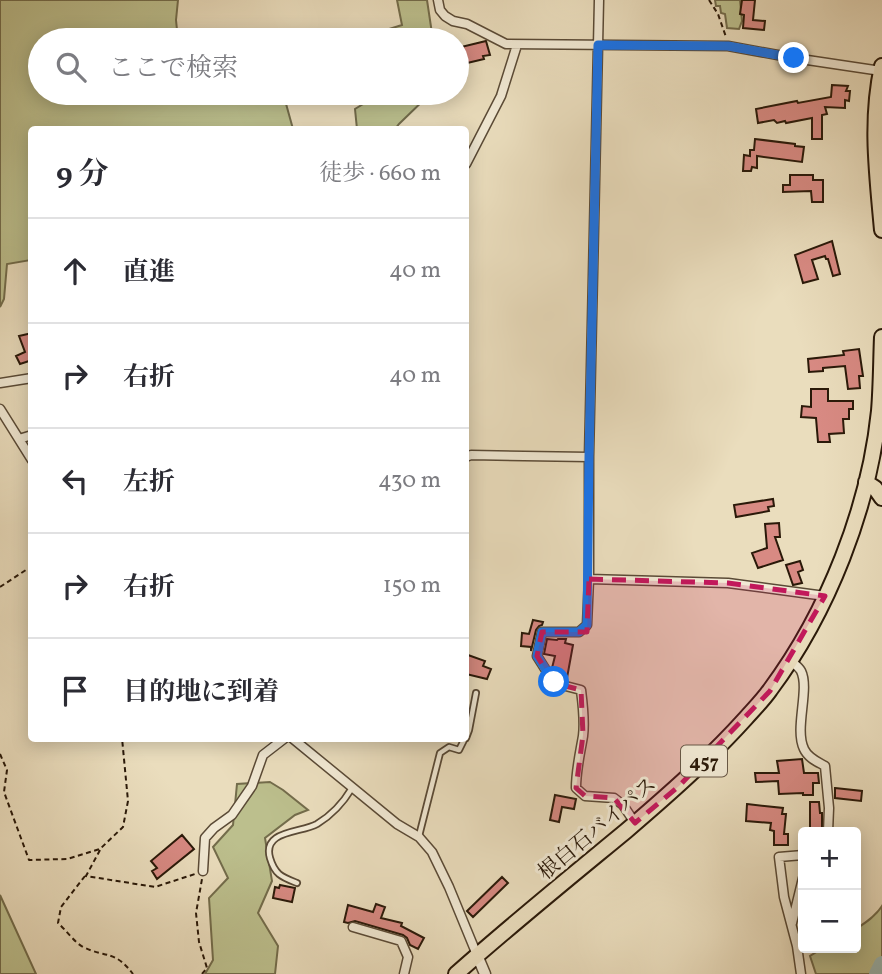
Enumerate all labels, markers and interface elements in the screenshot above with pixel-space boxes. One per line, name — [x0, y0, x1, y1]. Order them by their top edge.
search box — [28, 28, 469, 105]
route end — [778, 42, 809, 73]
icon: search — [52, 48, 90, 86]
text: ここで検索 — [108, 51, 238, 87]
text: 9 分 — [56, 154, 109, 196]
text: 徒歩 · 660 m — [319, 158, 441, 190]
icon: ahead — [56, 252, 94, 290]
text: 直進 — [123, 255, 175, 291]
text: 40 m — [389, 255, 441, 287]
icon: right — [56, 357, 94, 395]
text: 右折 — [123, 360, 175, 396]
text: 40 m — [389, 360, 441, 392]
icon: left — [56, 462, 94, 500]
text: 左折 — [123, 465, 175, 501]
text: 430 m — [378, 465, 441, 497]
icon: right — [56, 567, 94, 605]
text: 右折 — [123, 570, 175, 606]
text: 150 m — [383, 570, 441, 602]
route start — [538, 666, 569, 697]
icon: arrive — [56, 672, 94, 710]
text: 目的地に到着 — [123, 675, 279, 711]
road number: 457 — [681, 746, 727, 776]
street label: 根白石バイパス — [532, 771, 663, 887]
map controls — [798, 827, 861, 953]
button: + — [798, 827, 861, 890]
button: − — [798, 890, 861, 953]

